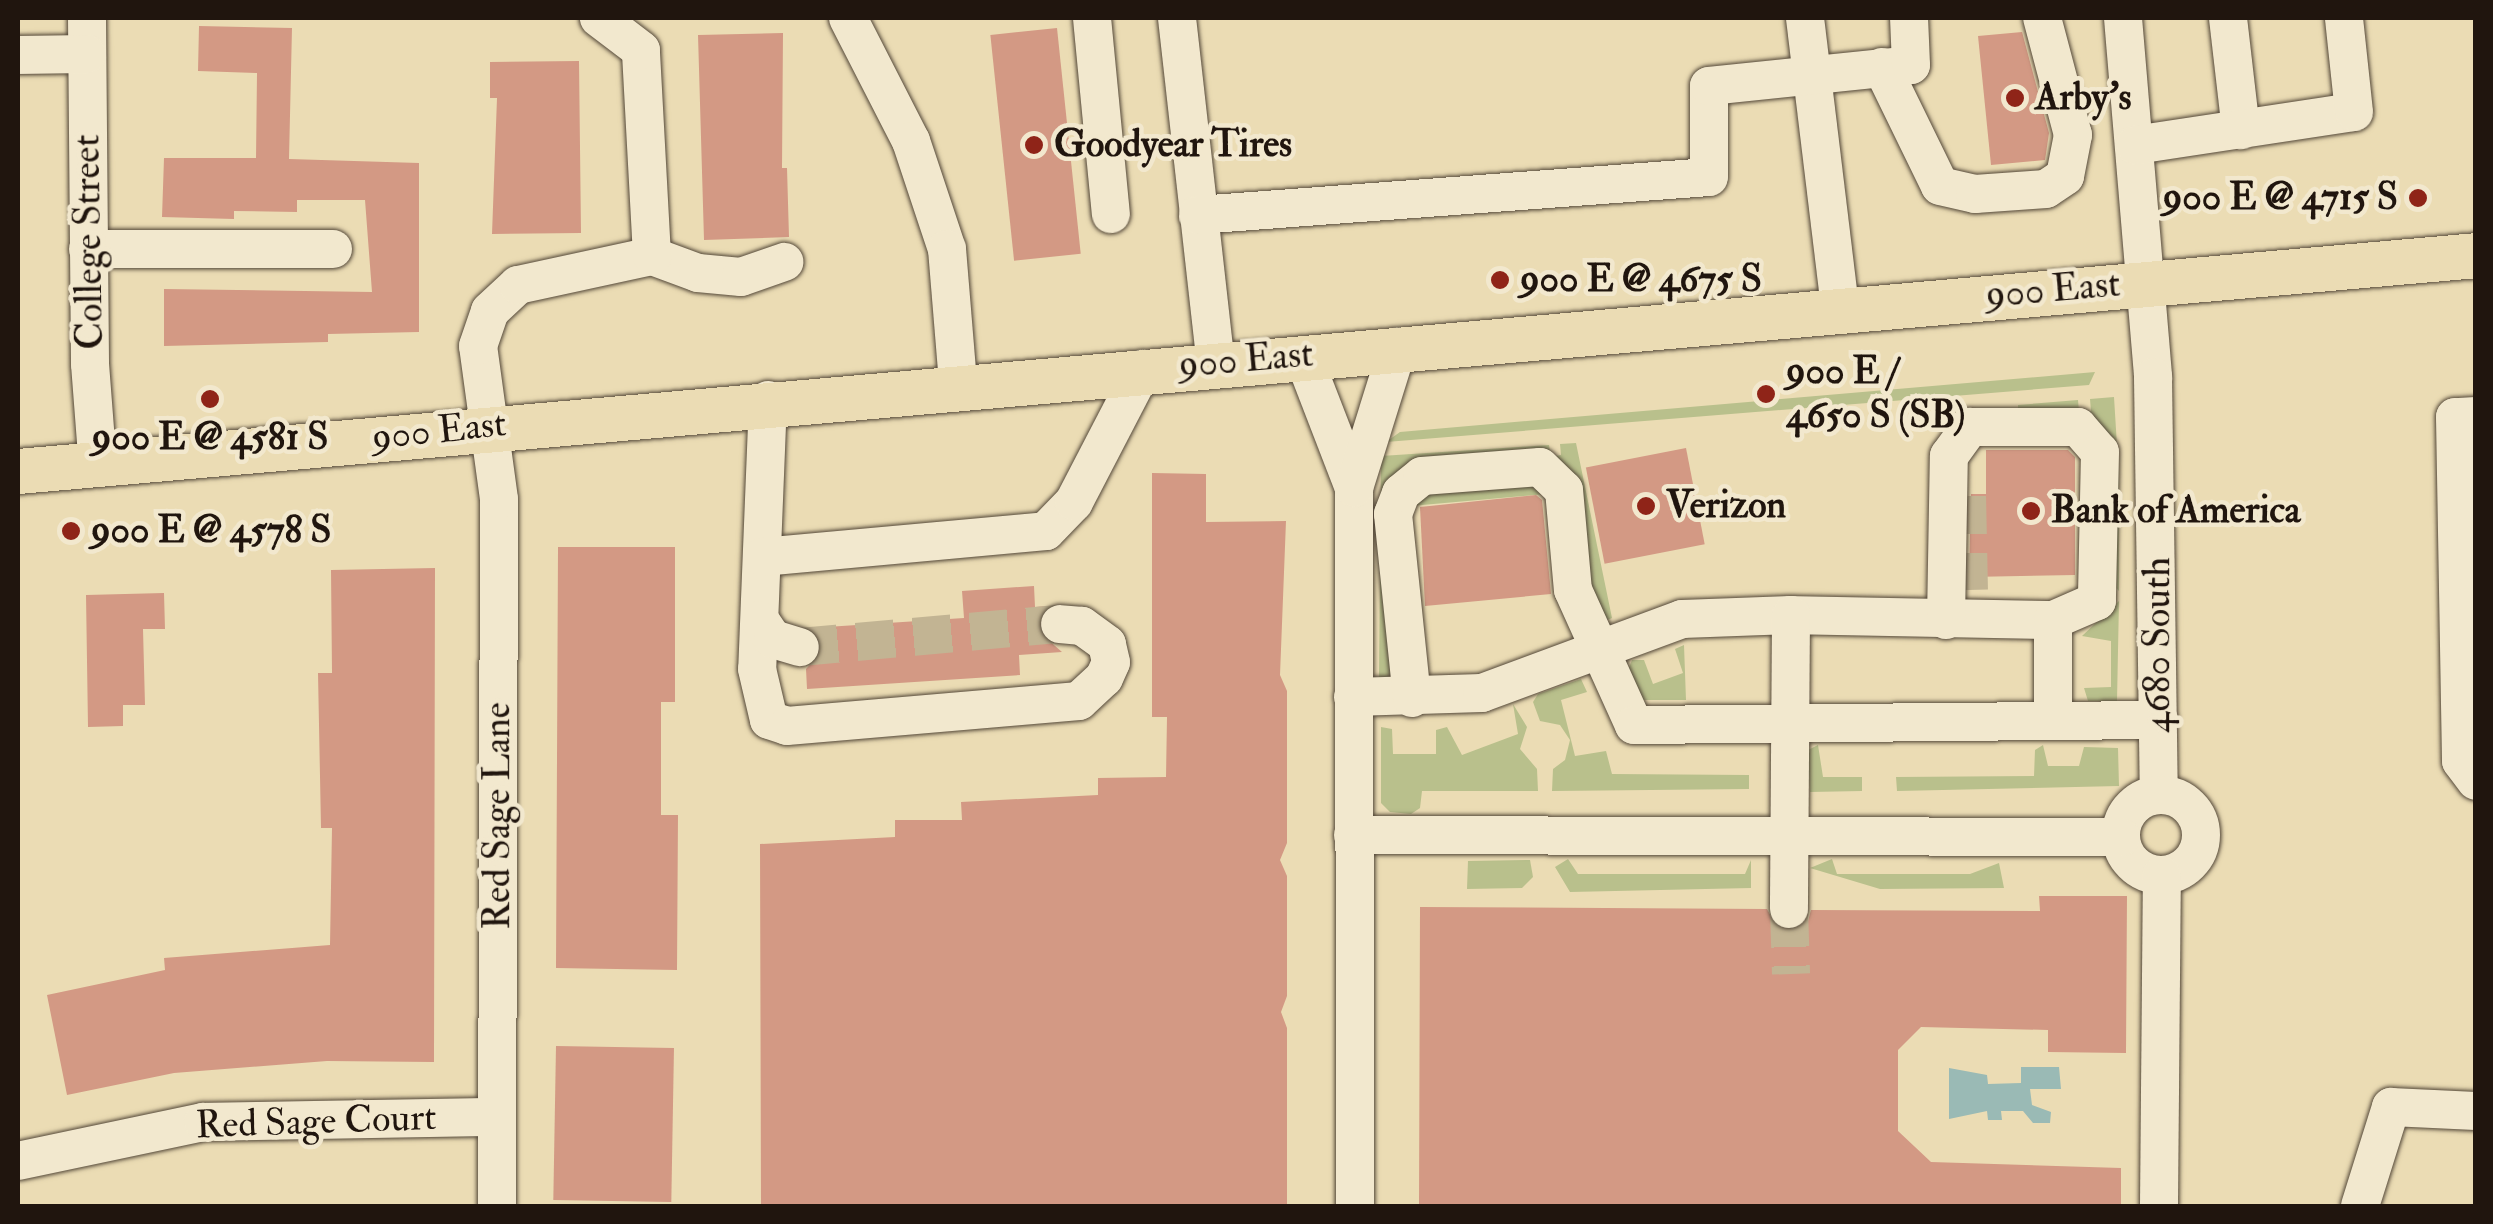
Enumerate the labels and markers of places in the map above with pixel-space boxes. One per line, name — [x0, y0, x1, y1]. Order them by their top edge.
place label: Arby's — [2035, 75, 2131, 121]
marker: Arby's — [2004, 87, 2026, 109]
place label: Goodyear Tires — [1054, 122, 1292, 168]
marker: Goodyear Tires — [1023, 134, 1045, 156]
place label: 900 E @ 4715 S — [2163, 175, 2398, 221]
marker: 900 E @ 4715 S — [2407, 187, 2429, 209]
place label: 900 E @ 4675 S — [1520, 257, 1762, 303]
marker: 900 E @ 4675 S — [1489, 269, 1511, 291]
place label: 900 E / 4650 S (SB) — [1786, 349, 1965, 438]
marker: 900 E / 4650 S (SB) — [1755, 383, 1777, 405]
marker: 900 E @ 4581 S — [199, 388, 221, 410]
place label: 900 E @ 4581 S — [92, 415, 328, 461]
place label: Verizon — [1666, 483, 1786, 529]
place label: Bank of America — [2051, 488, 2300, 534]
marker: Verizon — [1635, 495, 1657, 517]
marker: Bank of America — [2020, 500, 2042, 522]
place label: 900 E @ 4578 S — [91, 508, 331, 554]
marker: 900 E @ 4578 S — [60, 520, 82, 542]

